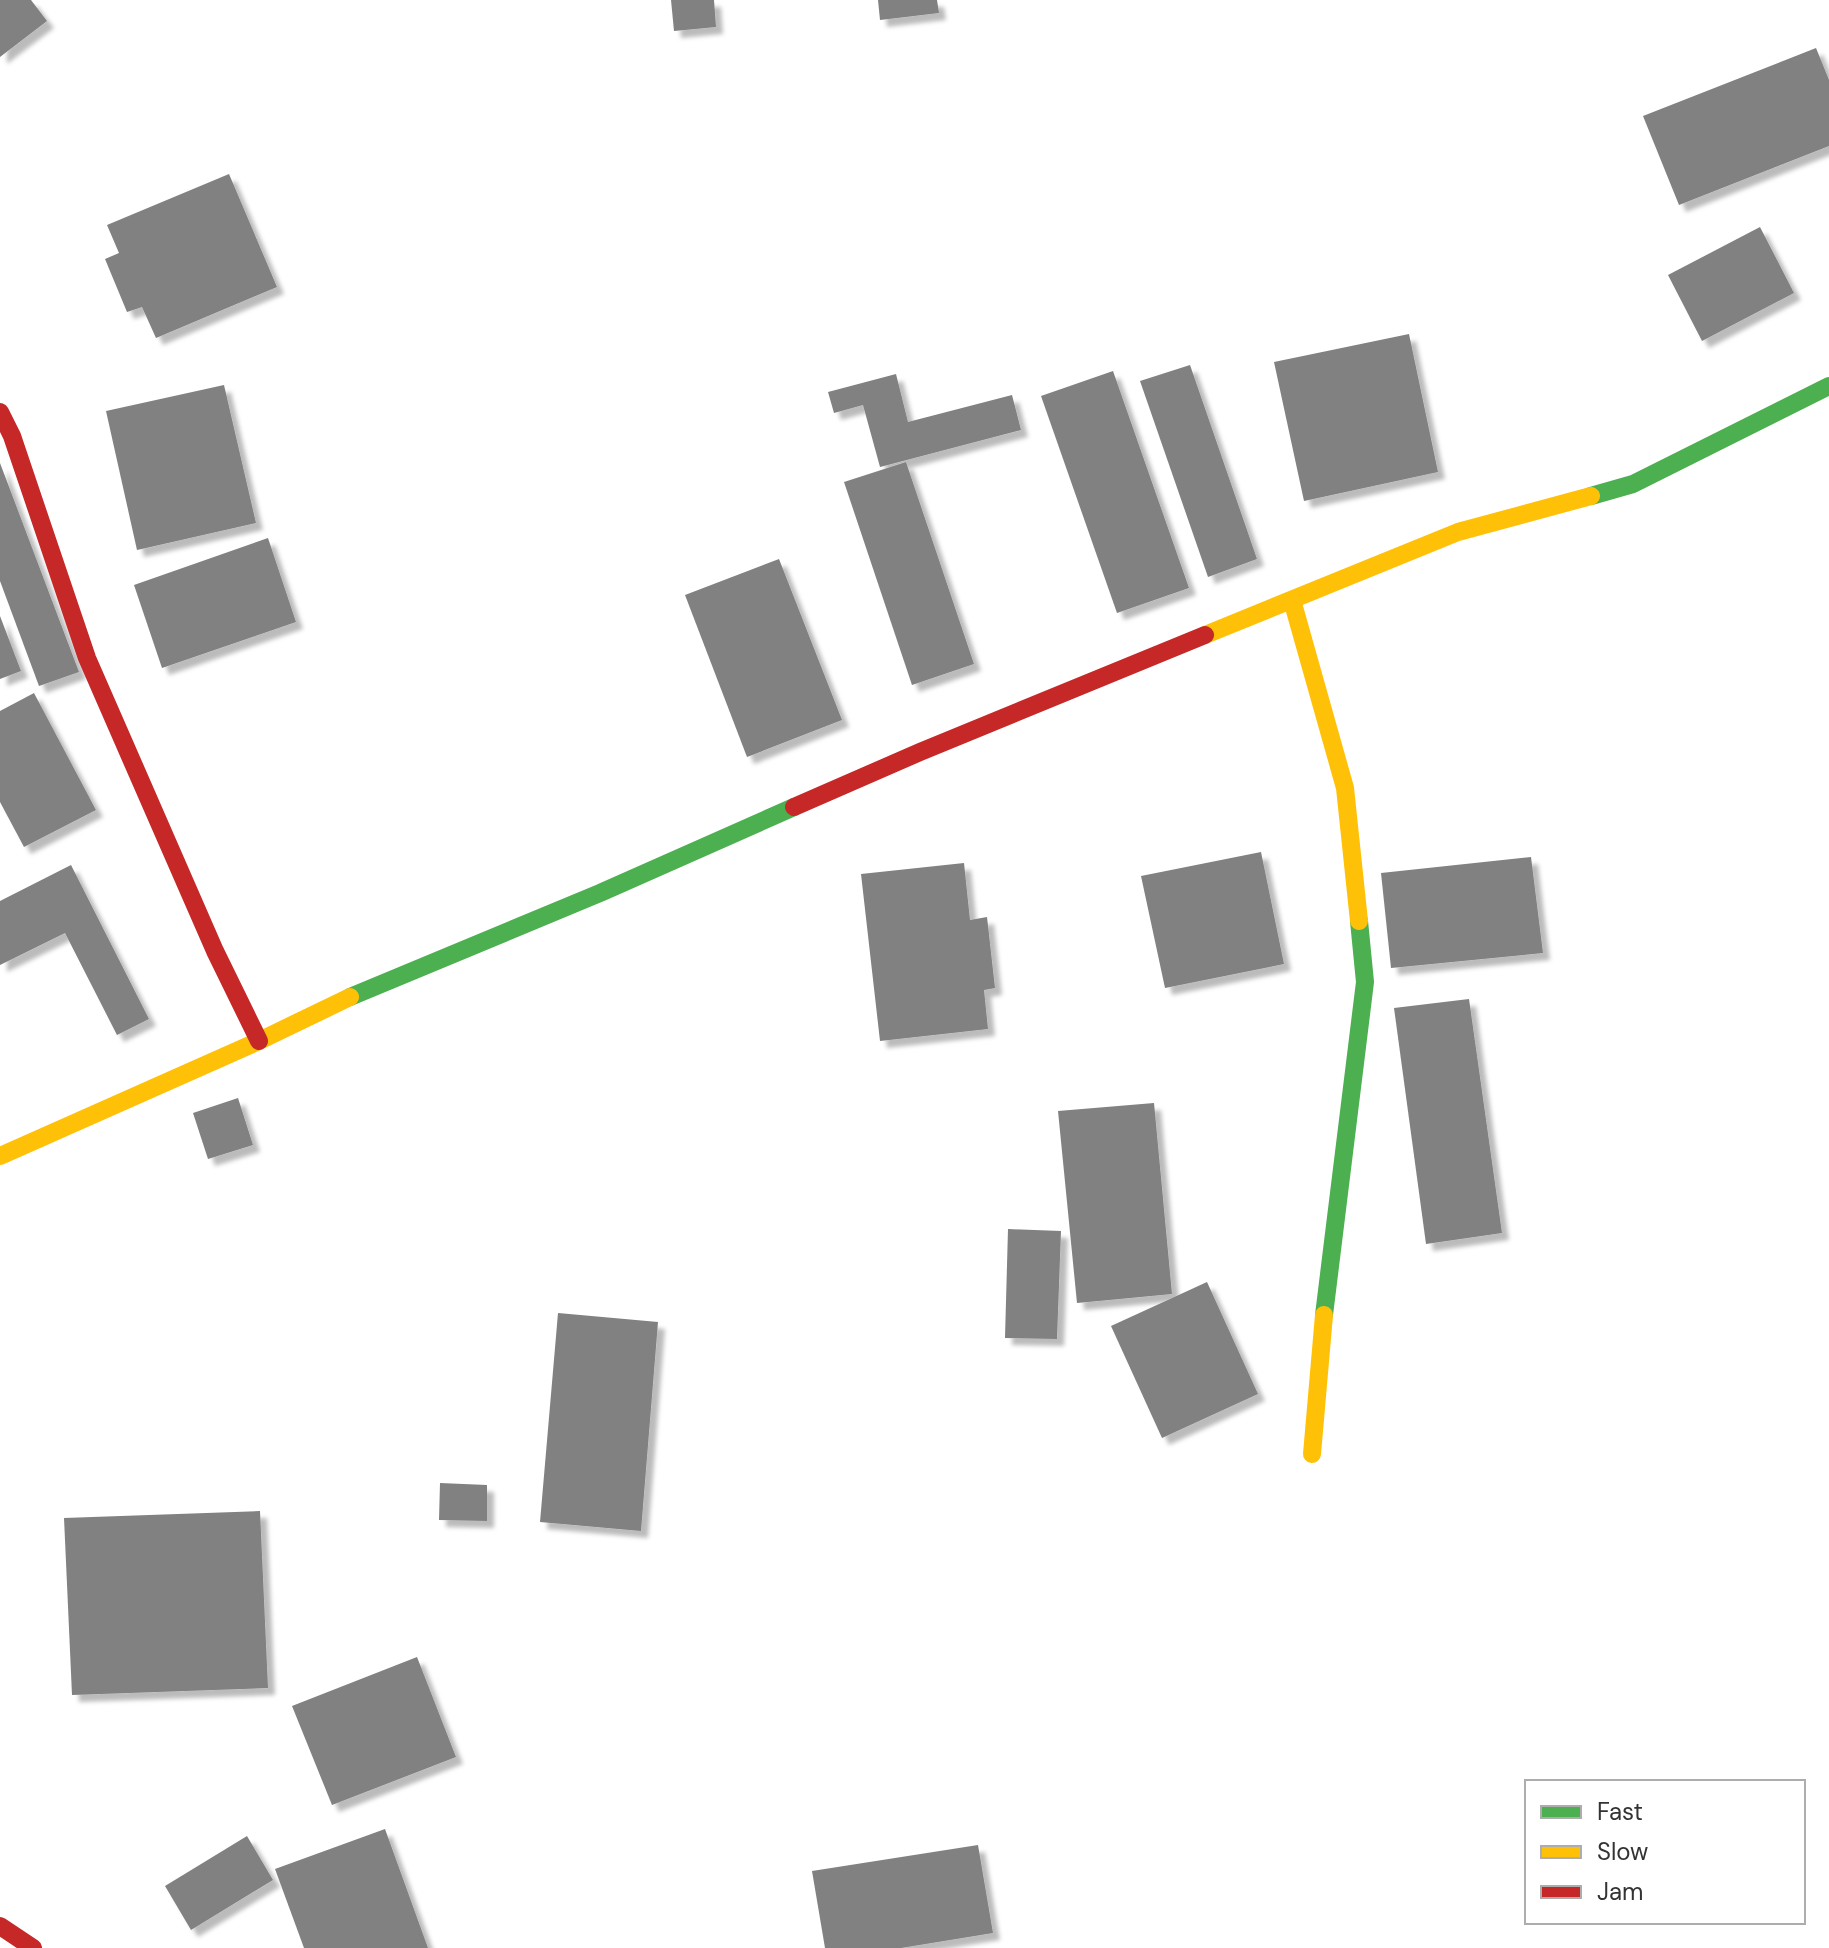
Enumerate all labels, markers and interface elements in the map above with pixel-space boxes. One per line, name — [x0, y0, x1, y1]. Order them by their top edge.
legend — [1525, 1780, 1805, 1924]
text: Fast — [1597, 1796, 1643, 1827]
text: Slow — [1597, 1836, 1648, 1867]
text: Jam — [1597, 1876, 1643, 1907]

